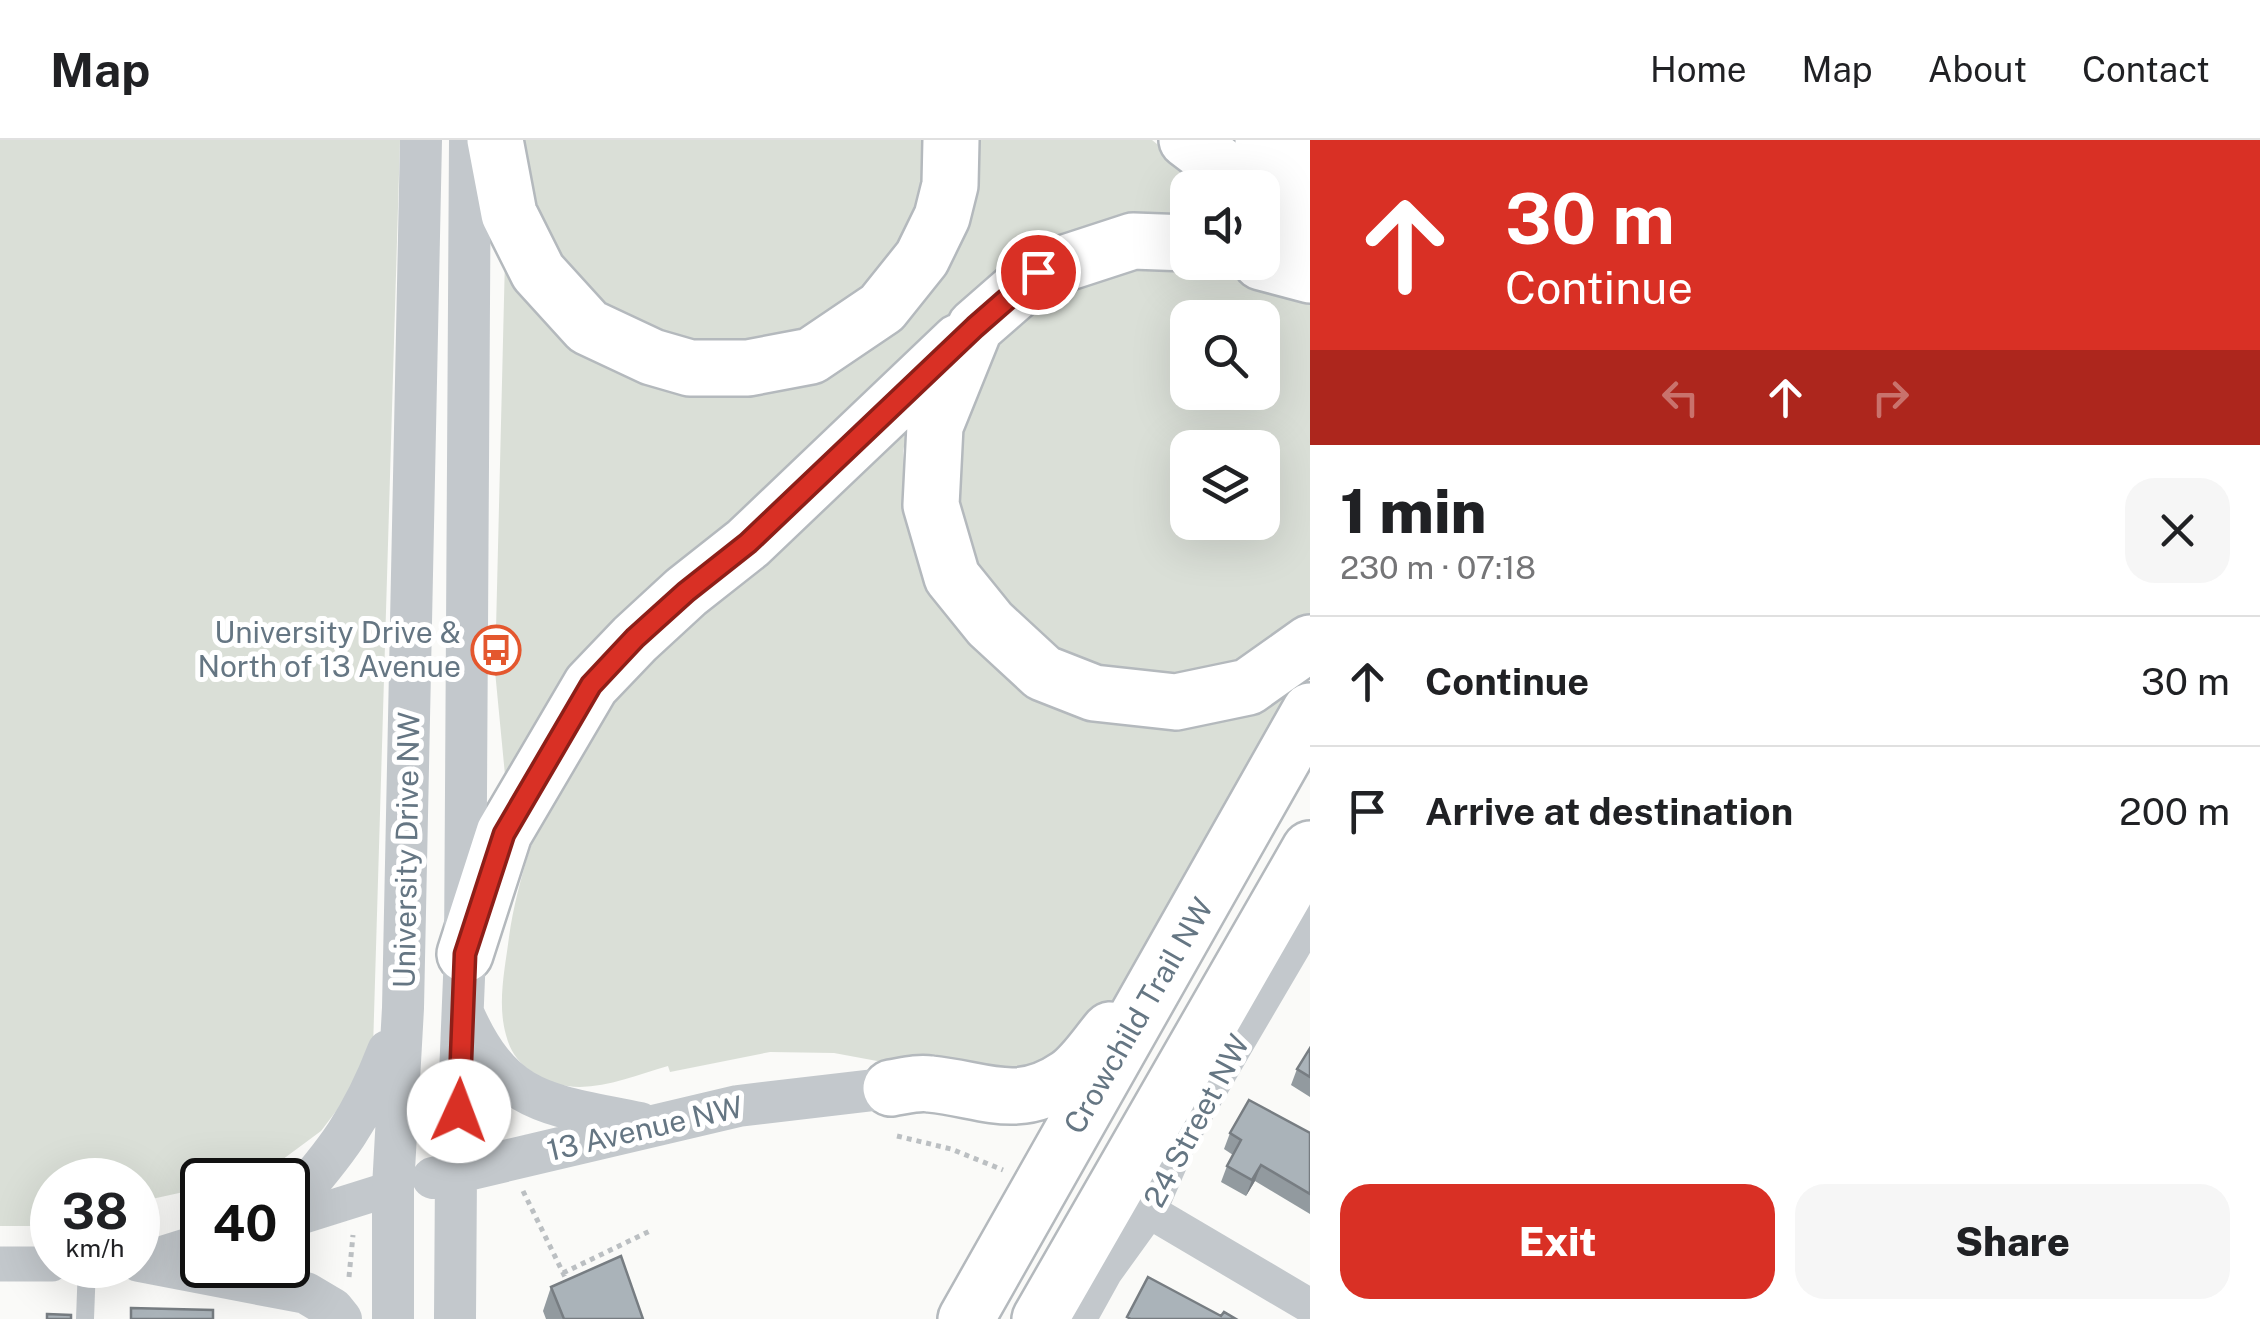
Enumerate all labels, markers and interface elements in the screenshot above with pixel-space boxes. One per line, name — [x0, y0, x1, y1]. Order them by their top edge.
text: Map — [50, 41, 150, 98]
text: Home — [1650, 49, 1747, 90]
text: Map — [1802, 49, 1873, 90]
text: About — [1928, 49, 2027, 90]
text: Contact — [2082, 49, 2210, 90]
map controls — [1170, 170, 1280, 540]
button: sound — [1170, 170, 1280, 280]
text: 30 m — [1505, 177, 1675, 260]
icon: ahead — [1340, 180, 1470, 310]
pin — [996, 230, 1081, 315]
icon: arrive — [1011, 245, 1066, 300]
text: Continue — [1505, 261, 1693, 314]
button: search — [1170, 300, 1280, 410]
icon: left — [1653, 370, 1708, 425]
icon: ahead — [1758, 370, 1813, 425]
icon: right — [1863, 370, 1918, 425]
button: layers — [1170, 430, 1280, 540]
text: 1 min — [1340, 476, 1487, 547]
button: close — [2125, 478, 2230, 583]
text: 230 m · 07:18 — [1340, 549, 1536, 586]
place label: University Drive & North of 13 Avenue — [197, 614, 461, 684]
bus stop icon: University Drive & North of 13 Avenue — [470, 624, 522, 676]
icon: ahead — [1340, 654, 1395, 709]
text: Continue — [1425, 659, 1589, 704]
text: 30 m — [2141, 659, 2230, 704]
street label: University Drive NW — [386, 711, 426, 989]
icon: arrive — [1340, 784, 1395, 839]
text: Arrive at destination — [1425, 789, 1793, 834]
text: 200 m — [2119, 789, 2230, 834]
street label: Crowchild Trail NW — [1056, 891, 1220, 1140]
street label: 24 Street NW — [1136, 1028, 1257, 1213]
position arrow — [407, 1059, 511, 1163]
street label: 13 Avenue NW — [543, 1088, 746, 1168]
speed limit sign: 40 — [180, 1158, 310, 1288]
text: 38 — [62, 1181, 128, 1240]
button: Exit — [1340, 1184, 1775, 1299]
button: Share — [1795, 1184, 2230, 1299]
text: km/h — [66, 1233, 124, 1263]

